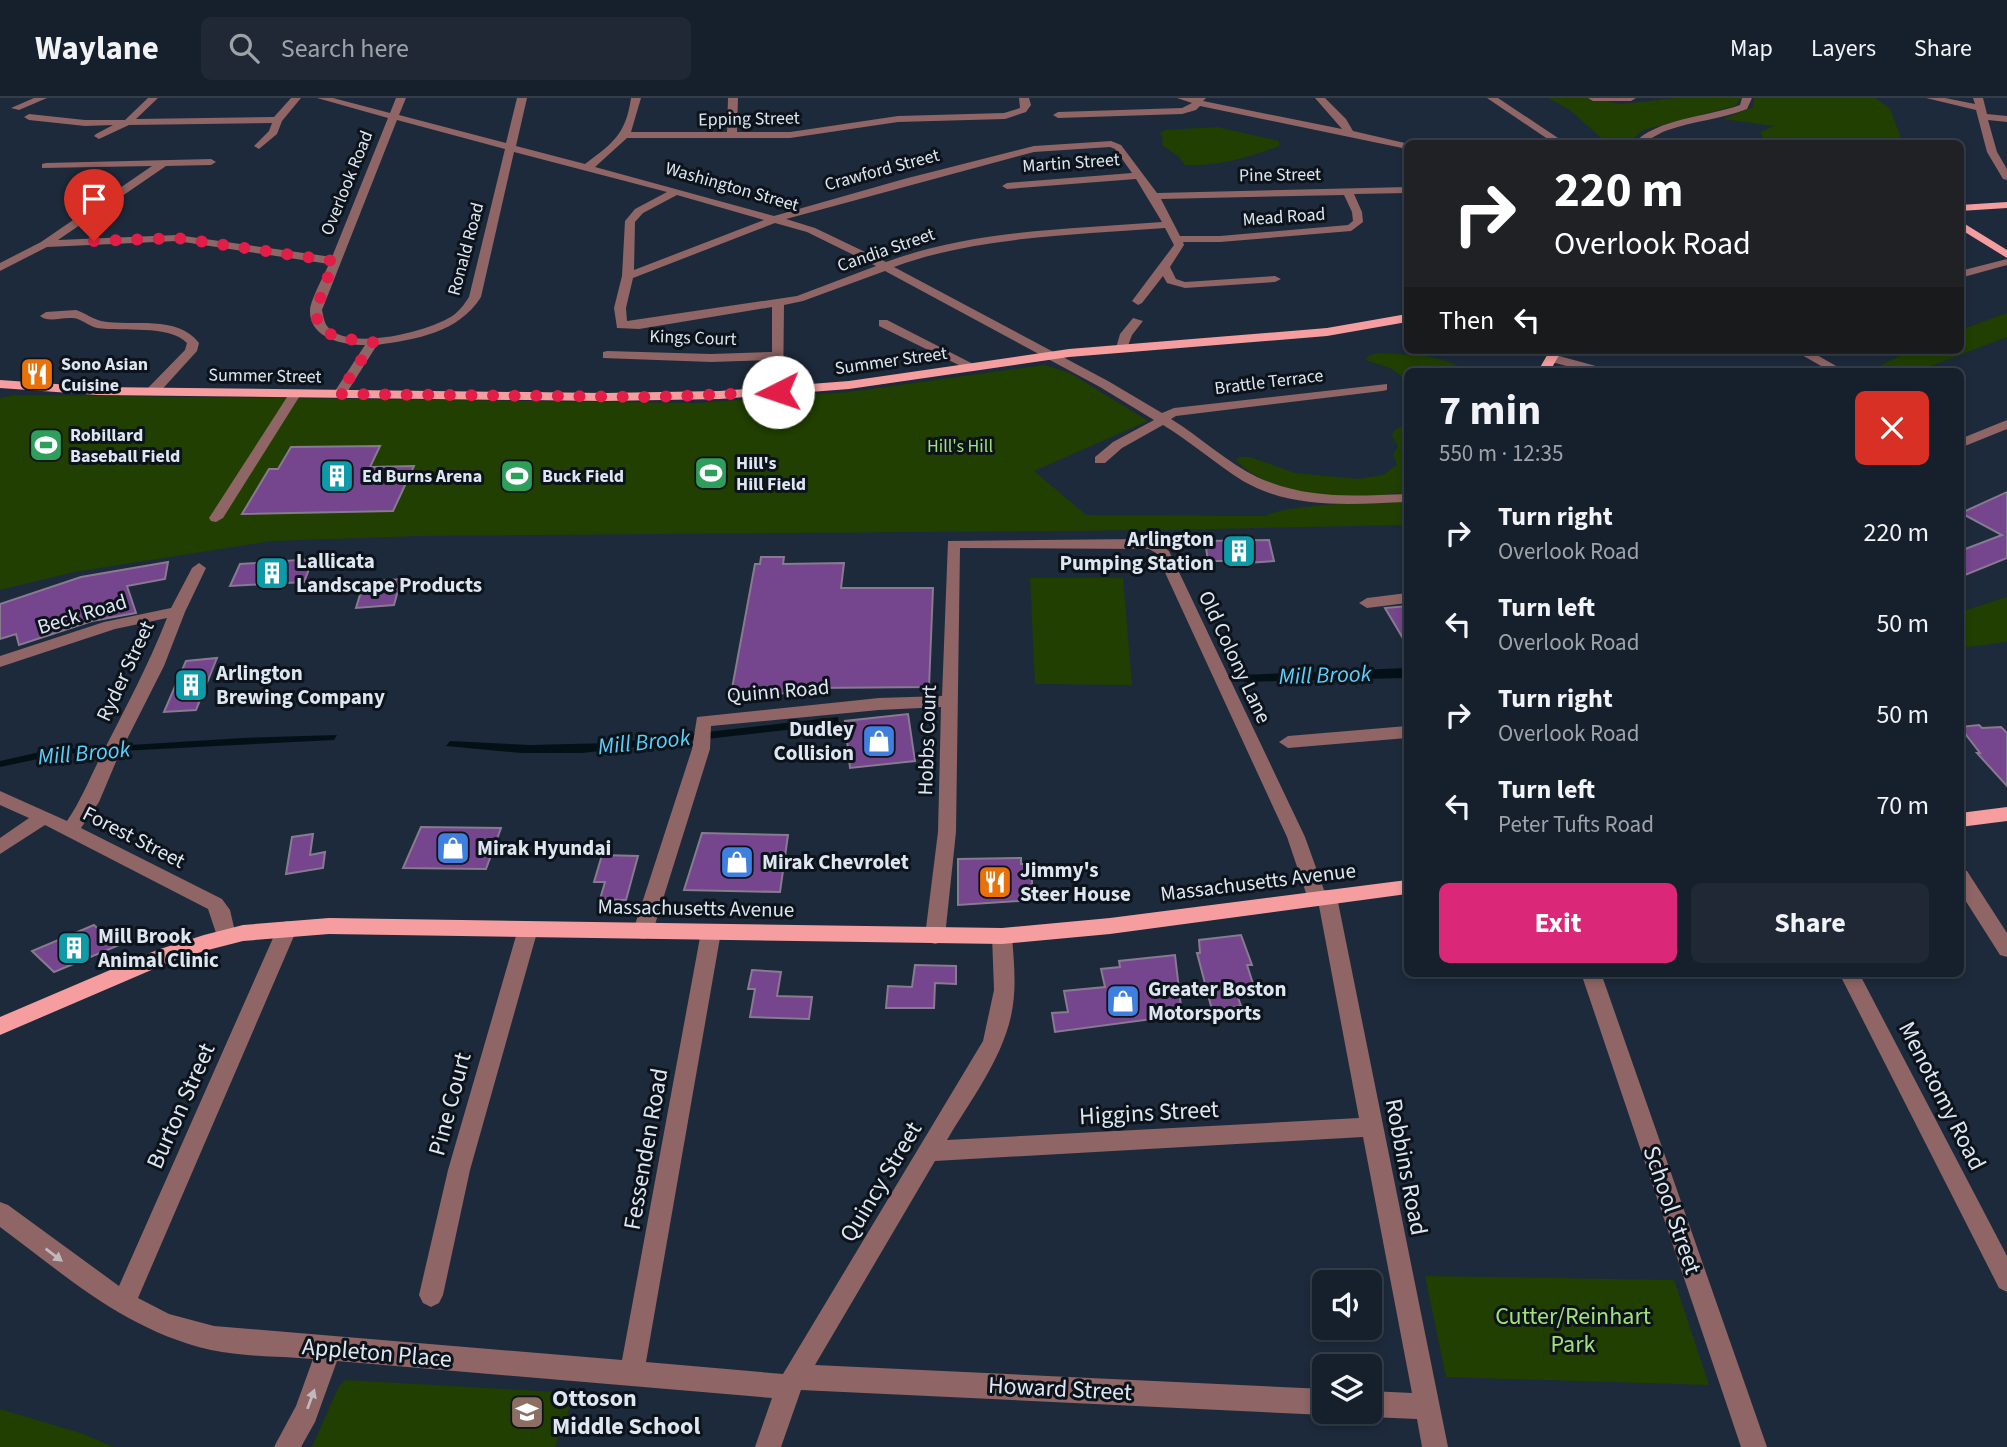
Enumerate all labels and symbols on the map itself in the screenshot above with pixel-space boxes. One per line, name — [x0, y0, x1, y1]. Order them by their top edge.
street label: Epping Street — [698, 106, 800, 132]
street label: Overlook Road — [315, 127, 379, 239]
street label: Crawford Street — [822, 143, 942, 197]
street label: Martin Street — [1022, 147, 1120, 179]
street label: Washington Street — [662, 156, 802, 218]
street label: Pine Street — [1239, 162, 1321, 188]
pin — [64, 169, 124, 241]
street label: Ronald Road — [442, 200, 490, 298]
street label: Mead Road — [1242, 202, 1326, 232]
street label: Candia Street — [834, 222, 938, 278]
street label: Kings Court — [649, 324, 737, 352]
street label: Summer Street — [833, 341, 949, 381]
place label: Sono Asian Cuisine — [61, 352, 148, 398]
restaurant icon: Sono Asian Cuisine — [18, 355, 56, 393]
position arrow — [741, 355, 815, 429]
street label: Summer Street — [208, 363, 322, 389]
street label: Brattle Terrace — [1213, 363, 1325, 401]
place label: Robillard Baseball Field — [70, 423, 180, 469]
sports icon: Robillard Baseball Field — [27, 426, 65, 464]
park label: Hill's Hill — [927, 434, 993, 459]
place label: Hill's Hill Field — [736, 451, 806, 497]
sports icon: Hill's Hill Field — [692, 454, 730, 492]
building icon: Ed Burns Arena — [318, 457, 356, 495]
sports icon: Buck Field — [498, 457, 536, 495]
place label: Ed Burns Arena — [362, 464, 482, 489]
place label: Buck Field — [542, 464, 624, 489]
place label: Arlington Pumping Station — [1059, 524, 1214, 578]
building icon: Arlington Pumping Station — [1220, 532, 1258, 570]
place label: Lallicata Landscape Products — [296, 546, 482, 600]
building icon: Lallicata Landscape Products — [253, 554, 291, 592]
street label: Beck Road — [34, 586, 130, 642]
street label: Old Colony Lane — [1191, 586, 1279, 728]
street label: Ryder Street — [89, 616, 161, 726]
water label: Mill Brook — [1278, 657, 1373, 693]
place label: Arlington Brewing Company — [215, 658, 385, 712]
building icon: Arlington Brewing Company — [172, 666, 210, 704]
street label: Quinn Road — [725, 672, 831, 710]
street label: Hobbs Court — [910, 684, 944, 796]
place label: Dudley Collision — [774, 714, 854, 768]
water label: Mill Brook — [596, 721, 693, 763]
shop icon: Dudley Collision — [860, 722, 898, 760]
water label: Mill Brook — [36, 732, 133, 773]
street label: Forest Street — [78, 798, 190, 876]
shop icon: Mirak Hyundai — [434, 829, 472, 867]
place label: Mirak Hyundai — [477, 833, 611, 863]
shop icon: Mirak Chevrolet — [718, 843, 756, 881]
place label: Mirak Chevrolet — [762, 847, 909, 877]
place label: Jimmy's Steer House — [1020, 855, 1131, 909]
street label: Massachusetts Avenue — [1159, 855, 1357, 909]
restaurant icon: Jimmy's Steer House — [976, 863, 1014, 901]
street label: Massachusetts Avenue — [597, 891, 795, 925]
place label: Mill Brook Animal Clinic — [97, 921, 219, 975]
building icon: Mill Brook Animal Clinic — [55, 929, 93, 967]
place label: Greater Boston Motorsports — [1148, 974, 1286, 1028]
shop icon: Greater Boston Motorsports — [1104, 982, 1142, 1020]
street label: Menotomy Road — [1889, 1015, 1995, 1177]
street label: Burton Street — [138, 1038, 224, 1174]
street label: Pine Court — [419, 1049, 481, 1159]
street label: Fessenden Road — [615, 1066, 677, 1232]
street label: Higgins Street — [1078, 1092, 1220, 1134]
street label: Robbins Road — [1376, 1096, 1436, 1238]
street label: Quincy Street — [831, 1115, 931, 1249]
street label: School Street — [1634, 1141, 1710, 1279]
one-way arrow — [44, 1247, 62, 1262]
park label: Cutter/Reinhart Park — [1495, 1299, 1651, 1362]
street label: Appleton Place — [301, 1329, 453, 1377]
street label: Howard Street — [987, 1368, 1133, 1410]
place label: Ottoson Middle School — [552, 1381, 700, 1444]
one-way arrow — [305, 1389, 316, 1410]
school or university icon: Ottoson Middle School — [508, 1393, 546, 1431]

